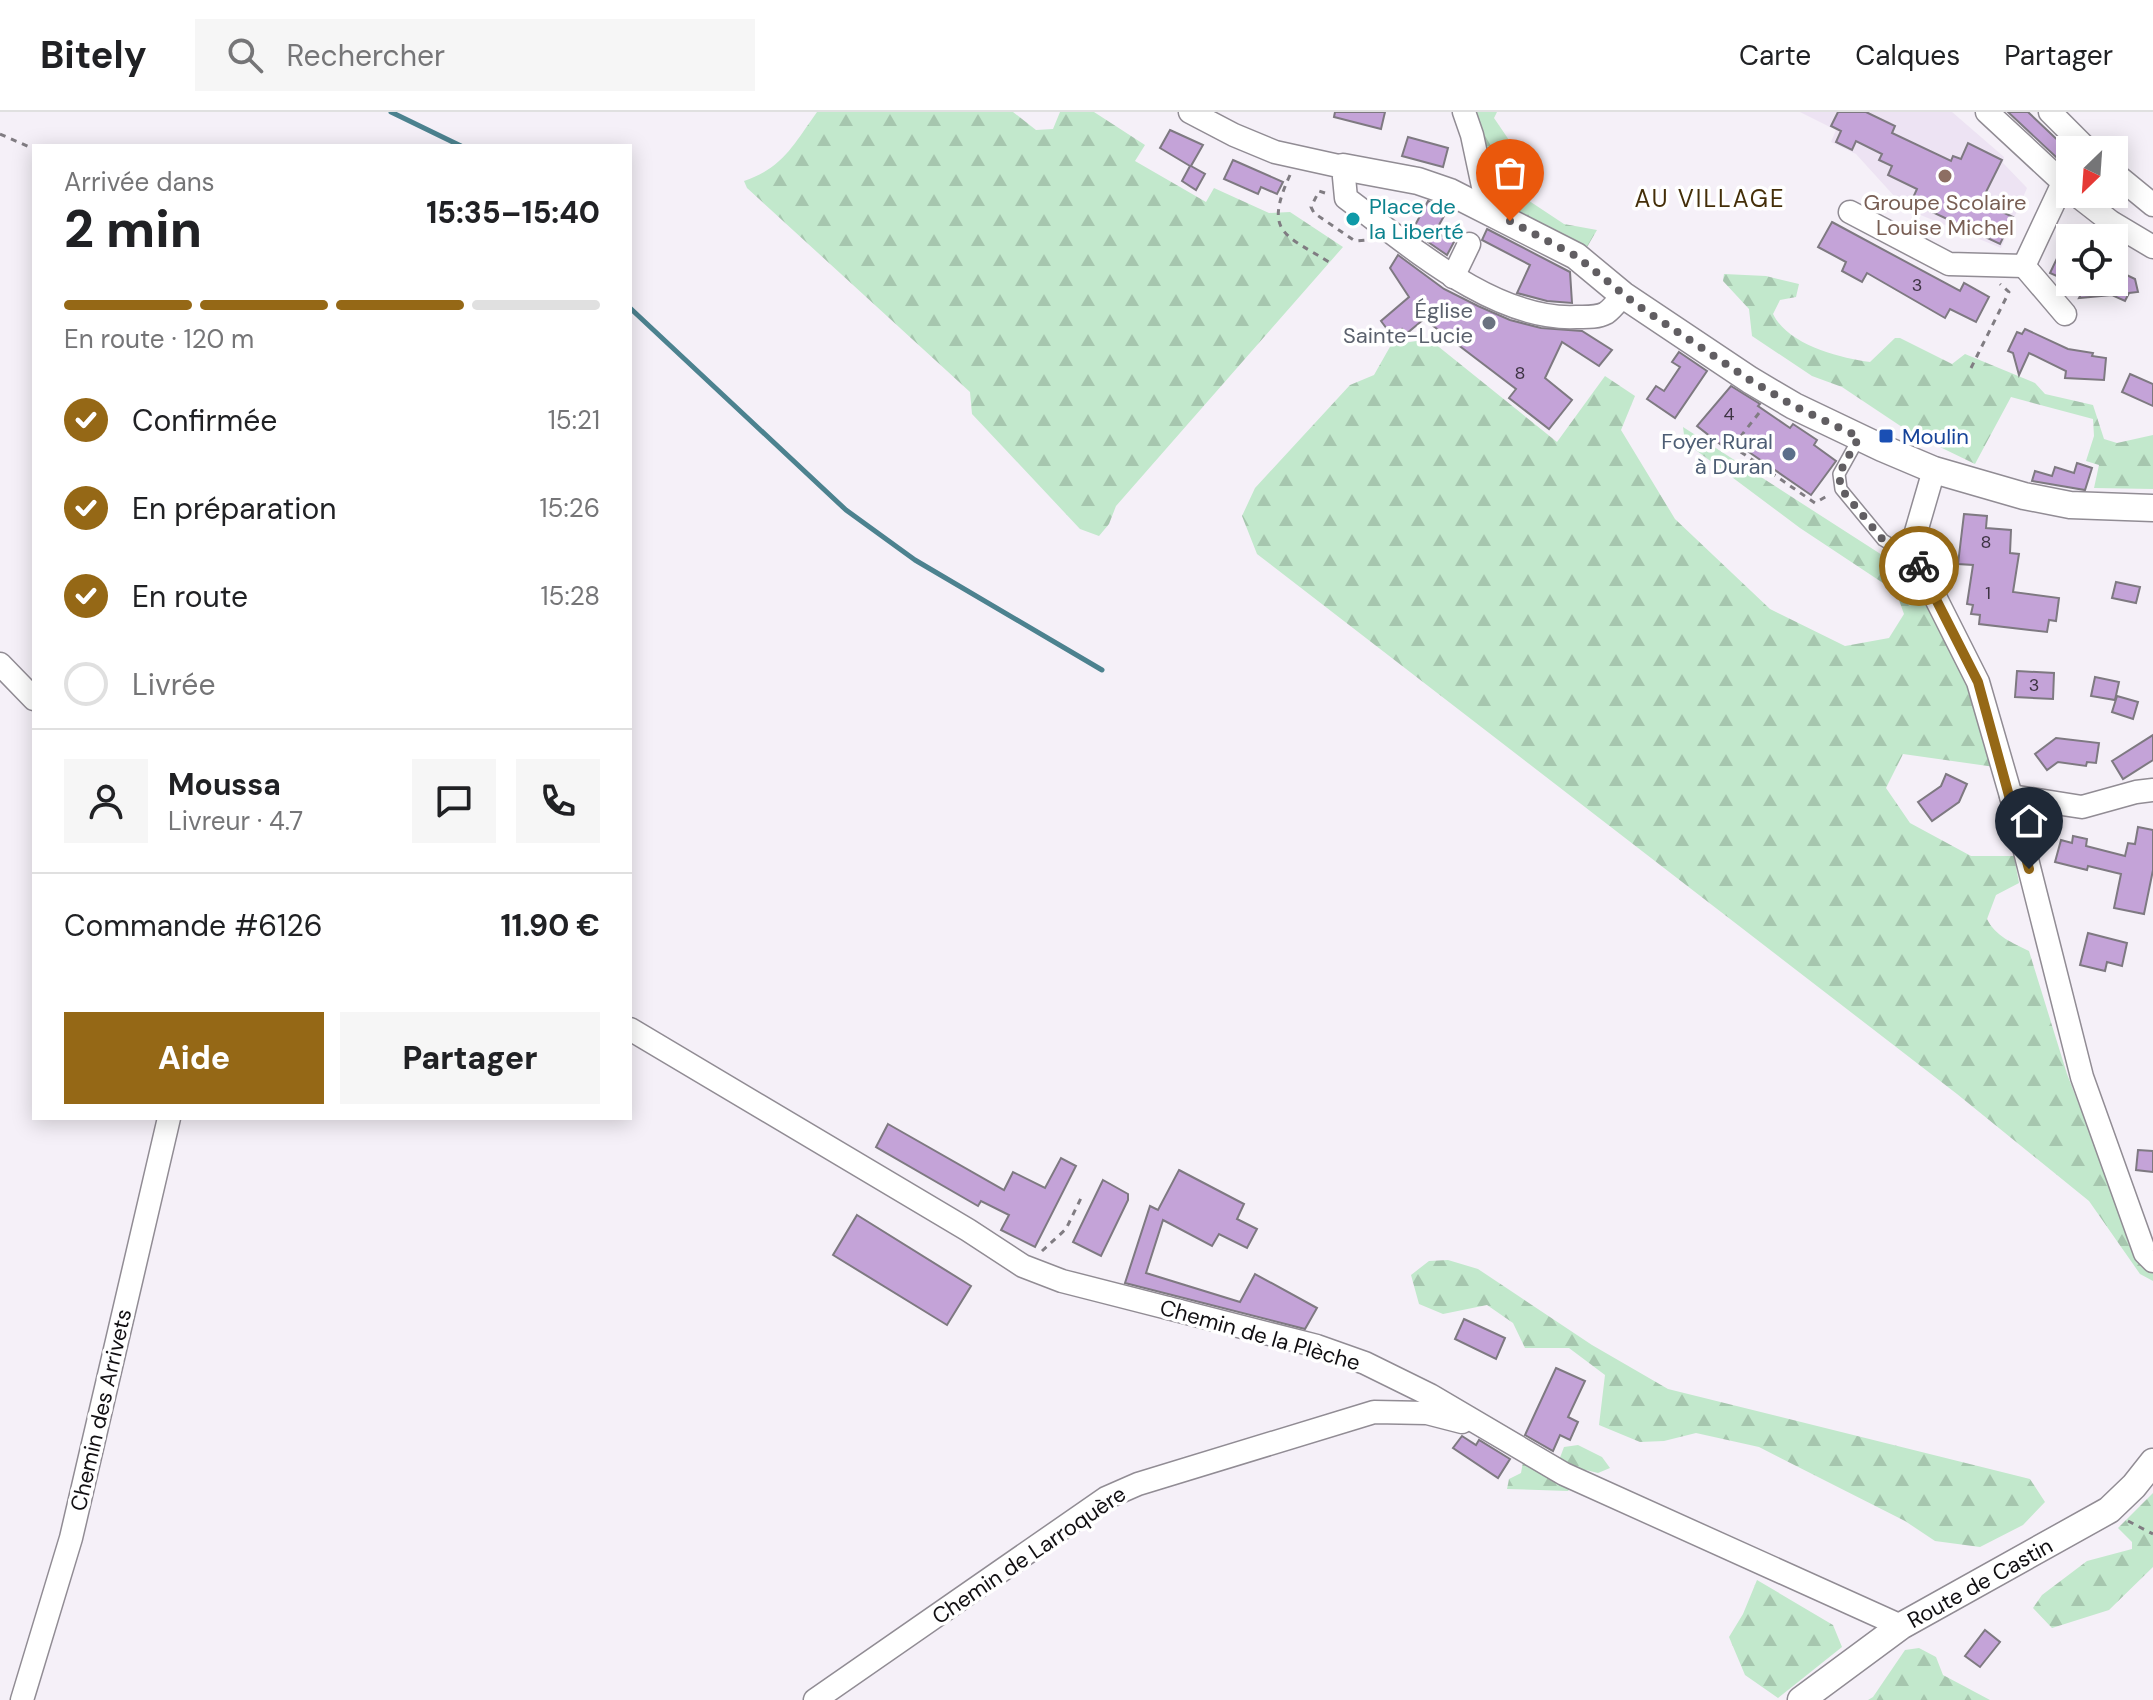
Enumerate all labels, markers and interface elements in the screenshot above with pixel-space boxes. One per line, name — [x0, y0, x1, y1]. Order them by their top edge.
search box — [195, 19, 755, 91]
text: Bitely — [40, 30, 147, 80]
icon: search — [223, 33, 267, 77]
text: Rechercher — [287, 36, 445, 75]
text: Carte — [1739, 37, 1811, 74]
text: Calques — [1855, 37, 1960, 74]
text: Partager — [2004, 37, 2113, 74]
north arrow — [2056, 136, 2128, 208]
map controls — [2056, 136, 2128, 296]
pin — [1476, 139, 1544, 221]
icon: bag — [1488, 151, 1532, 195]
text: Arrivée dans — [64, 165, 215, 199]
marker: Groupe Scolaire Louise Michel — [1936, 167, 1954, 185]
district label: AU VILLAGE — [1634, 183, 1786, 214]
place label: Groupe Scolaire Louise Michel — [1864, 188, 2026, 242]
place label: Place de la Liberté — [1369, 192, 1464, 246]
text: 15:35–15:40 — [426, 193, 600, 232]
text: 2 min — [64, 195, 202, 263]
marker: Place de la Liberté — [1344, 210, 1362, 228]
button: locate — [2056, 224, 2128, 296]
house number: 3 — [1912, 273, 1922, 297]
place label: Église Sainte-Lucie — [1343, 296, 1473, 350]
marker: Église Sainte-Lucie — [1480, 314, 1498, 332]
text: En route · 120 m — [64, 322, 254, 356]
house number: 8 — [1515, 361, 1525, 385]
icon: check — [64, 398, 108, 442]
text: Confirmée — [132, 401, 277, 440]
house number: 4 — [1724, 402, 1735, 426]
text: 15:21 — [548, 403, 600, 437]
place label: Moulin — [1902, 422, 1969, 451]
place label: Foyer Rural à Duran — [1661, 427, 1773, 481]
marker: Moulin — [1877, 427, 1895, 445]
marker: Foyer Rural à Duran — [1780, 445, 1798, 463]
icon: check — [64, 486, 108, 530]
text: En préparation — [132, 489, 337, 528]
text: 15:26 — [539, 491, 600, 525]
courier — [1879, 526, 1959, 606]
house number: 8 — [1981, 530, 1991, 554]
icon: bike — [1897, 544, 1941, 588]
icon: check — [64, 574, 108, 618]
text: En route — [132, 577, 248, 616]
text: 15:28 — [540, 579, 600, 613]
house number: 1 — [1985, 581, 1991, 605]
text: Livrée — [132, 665, 215, 704]
house number: 3 — [2029, 673, 2039, 697]
button: person — [64, 759, 148, 843]
button: chat — [412, 759, 496, 843]
button: phone — [516, 759, 600, 843]
text: Moussa — [168, 765, 281, 804]
pin — [1995, 787, 2063, 869]
icon: home — [2007, 799, 2051, 843]
text: Livreur · 4.7 — [168, 804, 303, 838]
text: Commande #6126 — [64, 906, 323, 945]
text: 11.90 € — [501, 906, 600, 945]
button: Aide — [64, 1012, 324, 1104]
button: Partager — [340, 1012, 600, 1104]
street label: Chemin de la Plèche — [1156, 1293, 1364, 1377]
street label: Chemin des Arrivets — [64, 1306, 138, 1514]
street label: Chemin de Larroquère — [926, 1479, 1132, 1631]
street label: Route de Castin — [1902, 1531, 2058, 1635]

